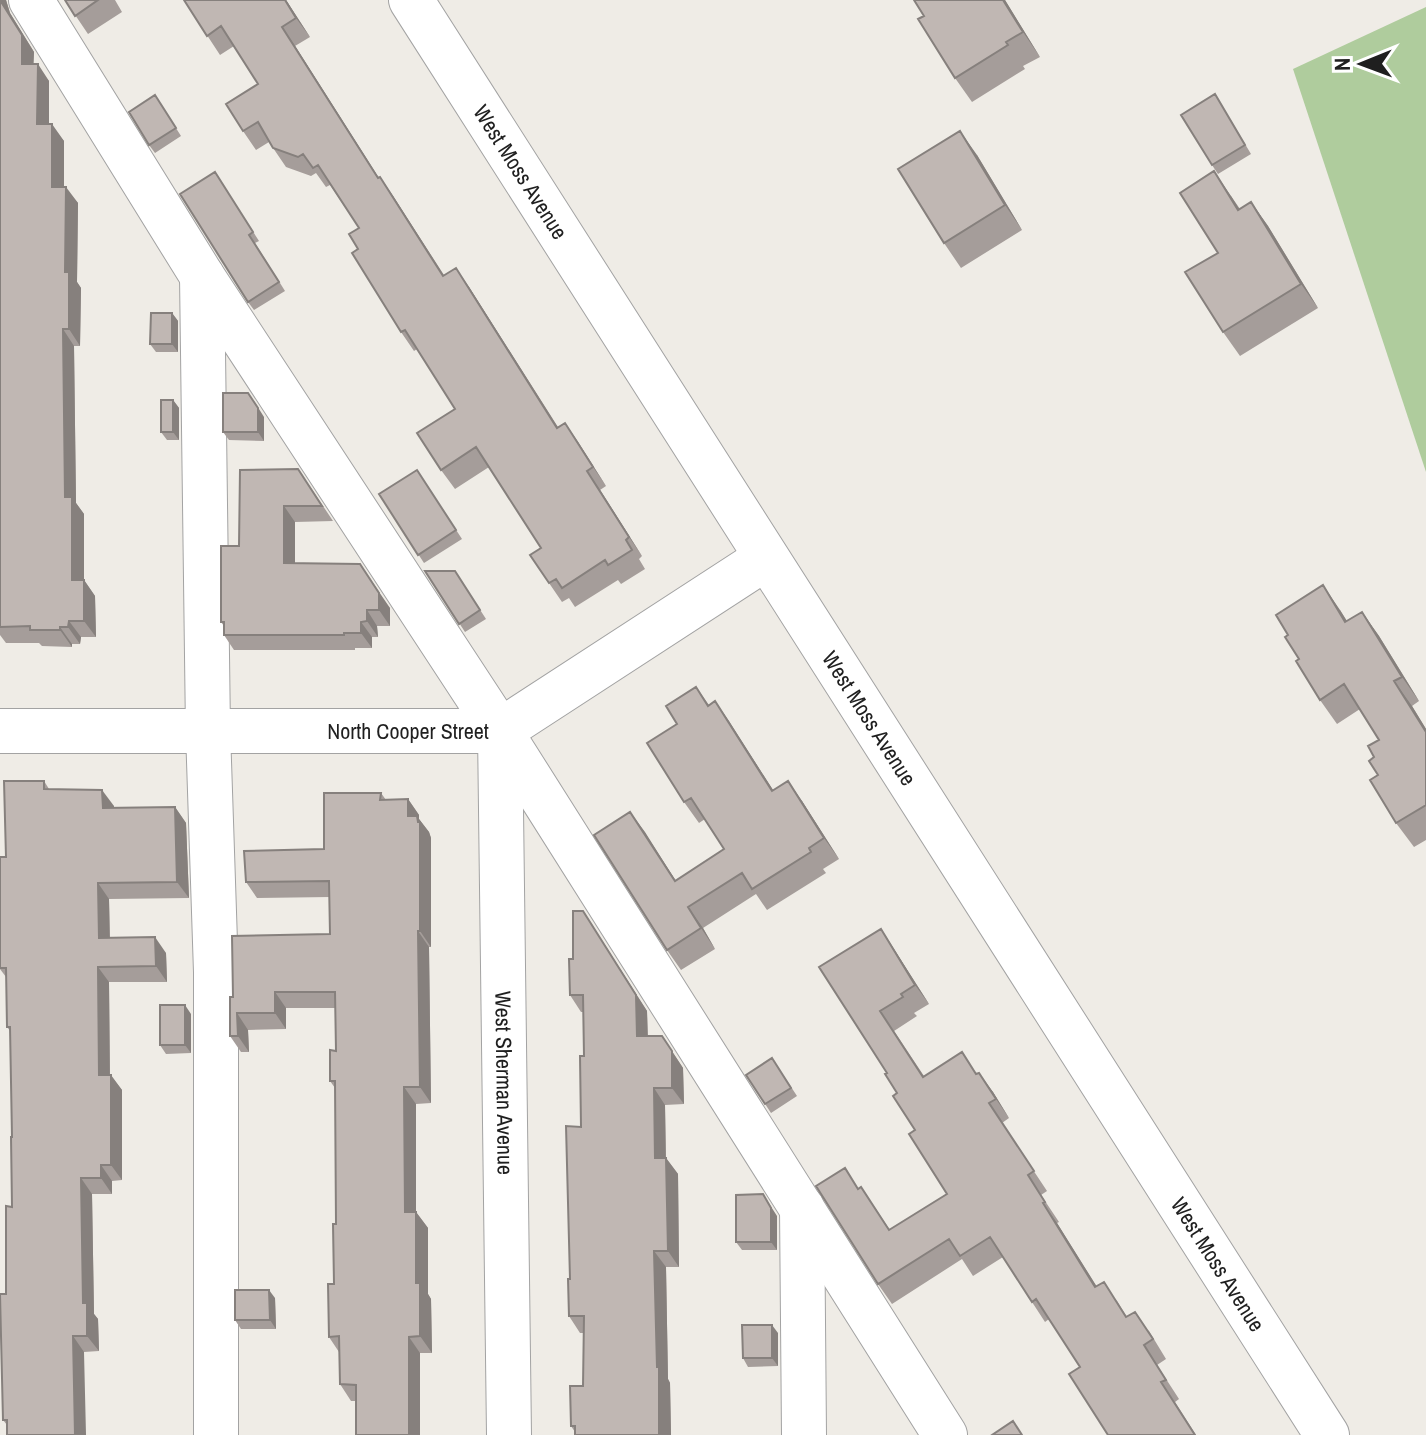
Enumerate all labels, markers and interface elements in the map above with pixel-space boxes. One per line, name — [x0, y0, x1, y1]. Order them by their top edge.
north arrow — [1322, 24, 1402, 104]
text: N — [1327, 58, 1357, 71]
street label: West Moss Avenue — [467, 99, 575, 245]
street label: West Moss Avenue — [815, 645, 923, 791]
street label: North Cooper Street — [327, 716, 489, 746]
street label: West Sherman Avenue — [488, 991, 521, 1175]
street label: West Moss Avenue — [1164, 1191, 1272, 1337]

